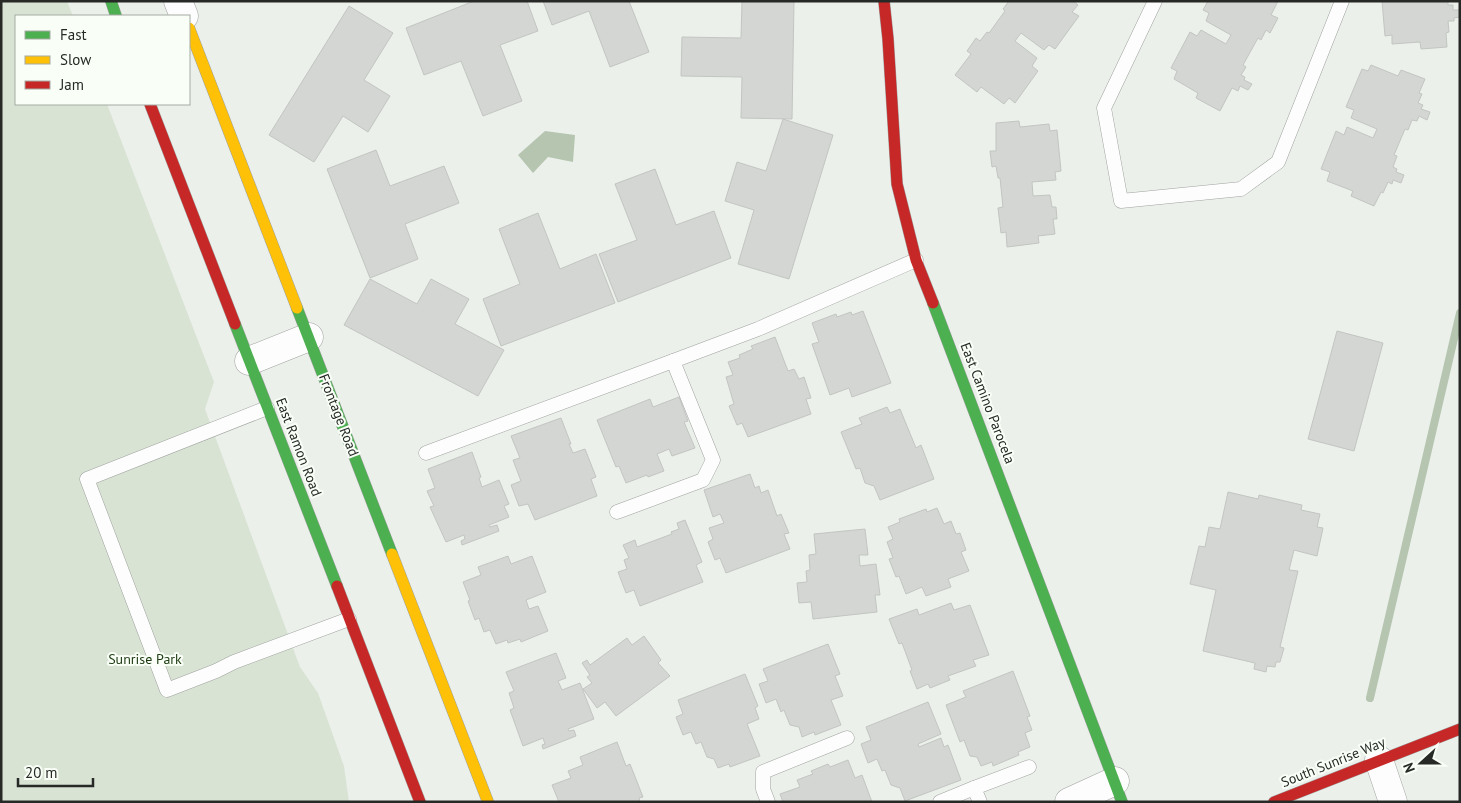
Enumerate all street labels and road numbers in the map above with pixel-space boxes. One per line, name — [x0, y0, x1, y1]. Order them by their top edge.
street label: East Camino Parocela — [957, 340, 1019, 466]
street label: Frontage Road — [315, 371, 363, 459]
street label: East Ramon Road — [272, 395, 326, 499]
street label: South Sunrise Way — [1278, 733, 1388, 791]

